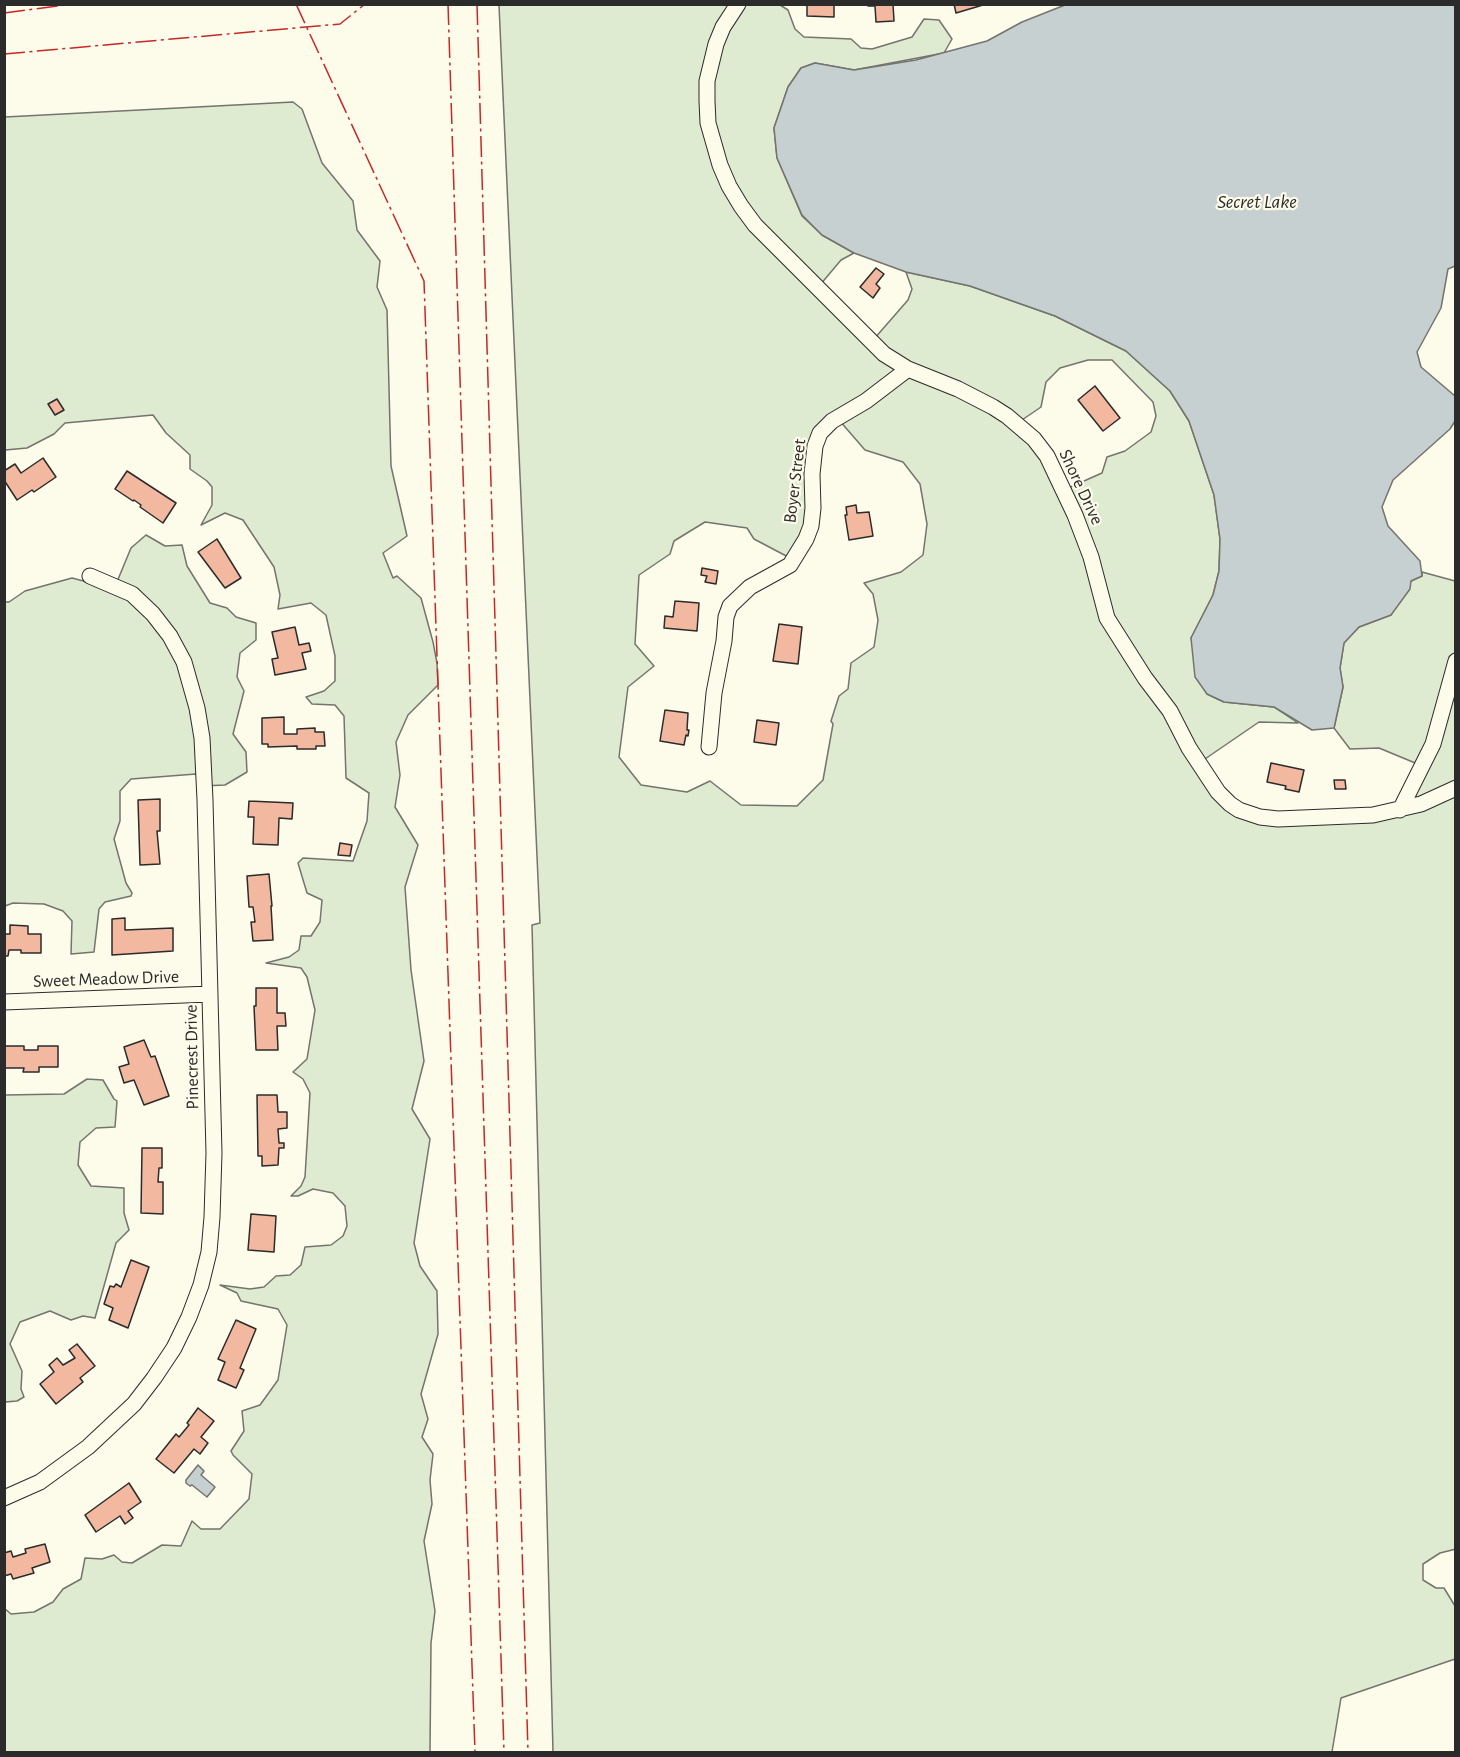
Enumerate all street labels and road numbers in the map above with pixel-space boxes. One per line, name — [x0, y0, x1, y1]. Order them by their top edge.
street label: Boyer Street — [779, 438, 811, 524]
street label: Shore Drive — [1054, 446, 1108, 528]
street label: Sweet Meadow Drive — [33, 966, 179, 992]
street label: Pinecrest Drive — [180, 1004, 204, 1110]

